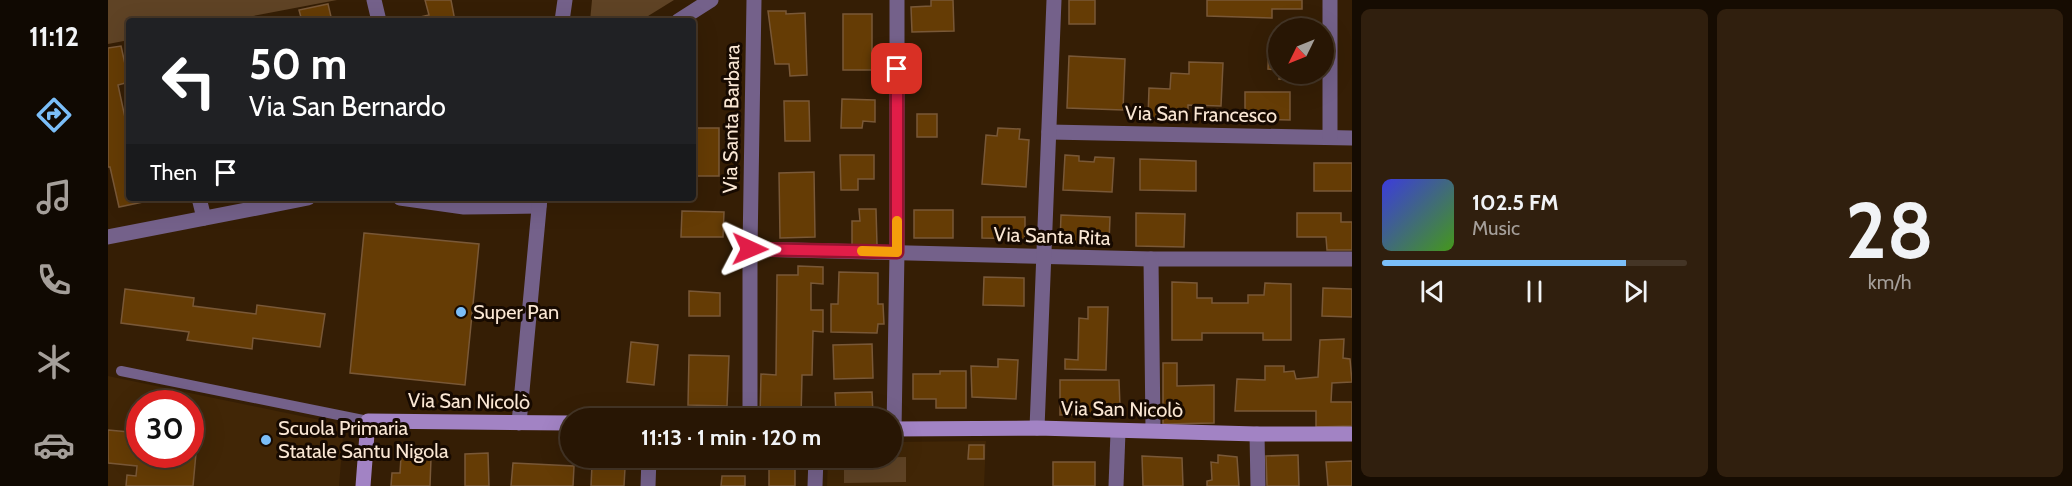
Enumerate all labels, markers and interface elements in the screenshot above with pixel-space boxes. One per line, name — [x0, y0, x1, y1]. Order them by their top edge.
north arrow — [1268, 18, 1334, 84]
map controls — [1268, 18, 1334, 84]
text: 11:12 — [29, 20, 79, 53]
text: 50 m — [249, 38, 347, 90]
icon: left — [150, 42, 228, 120]
pin — [871, 43, 922, 94]
street label: Via Santa Barbara — [718, 44, 744, 194]
icon: arrive — [880, 52, 913, 85]
text: Via San Bernardo — [249, 90, 446, 123]
icon: directions — [33, 94, 75, 136]
street label: Via San Francesco — [1125, 101, 1277, 127]
icon: arrive — [209, 156, 242, 189]
text: Then — [150, 159, 197, 186]
icon: music — [33, 176, 75, 218]
text: 28 — [1846, 183, 1934, 278]
text: 102.5 FM — [1472, 189, 1558, 216]
text: Music — [1472, 216, 1520, 240]
position arrow — [718, 217, 782, 281]
street label: Via Santa Rita — [993, 222, 1111, 250]
icon: phone — [33, 259, 75, 301]
text: km/h — [1868, 270, 1912, 294]
icon: previous — [1416, 275, 1449, 308]
icon: pause — [1518, 275, 1551, 308]
icon: next — [1619, 275, 1652, 308]
place label: Super Pan — [473, 300, 559, 324]
marker: Super Pan — [454, 305, 468, 319]
icon: climate — [33, 341, 75, 383]
street label: Via San Nicolò — [408, 388, 530, 414]
speed limit sign: 30 — [126, 390, 204, 468]
street label: Via San Nicolò — [1061, 396, 1183, 422]
place label: Scuola Primaria Statale Santu Nigola — [278, 416, 449, 463]
icon: car — [33, 424, 75, 466]
text: 11:13 · 1 min · 120 m — [641, 424, 821, 451]
marker: Scuola Primaria Statale Santu Nigola — [259, 433, 273, 447]

